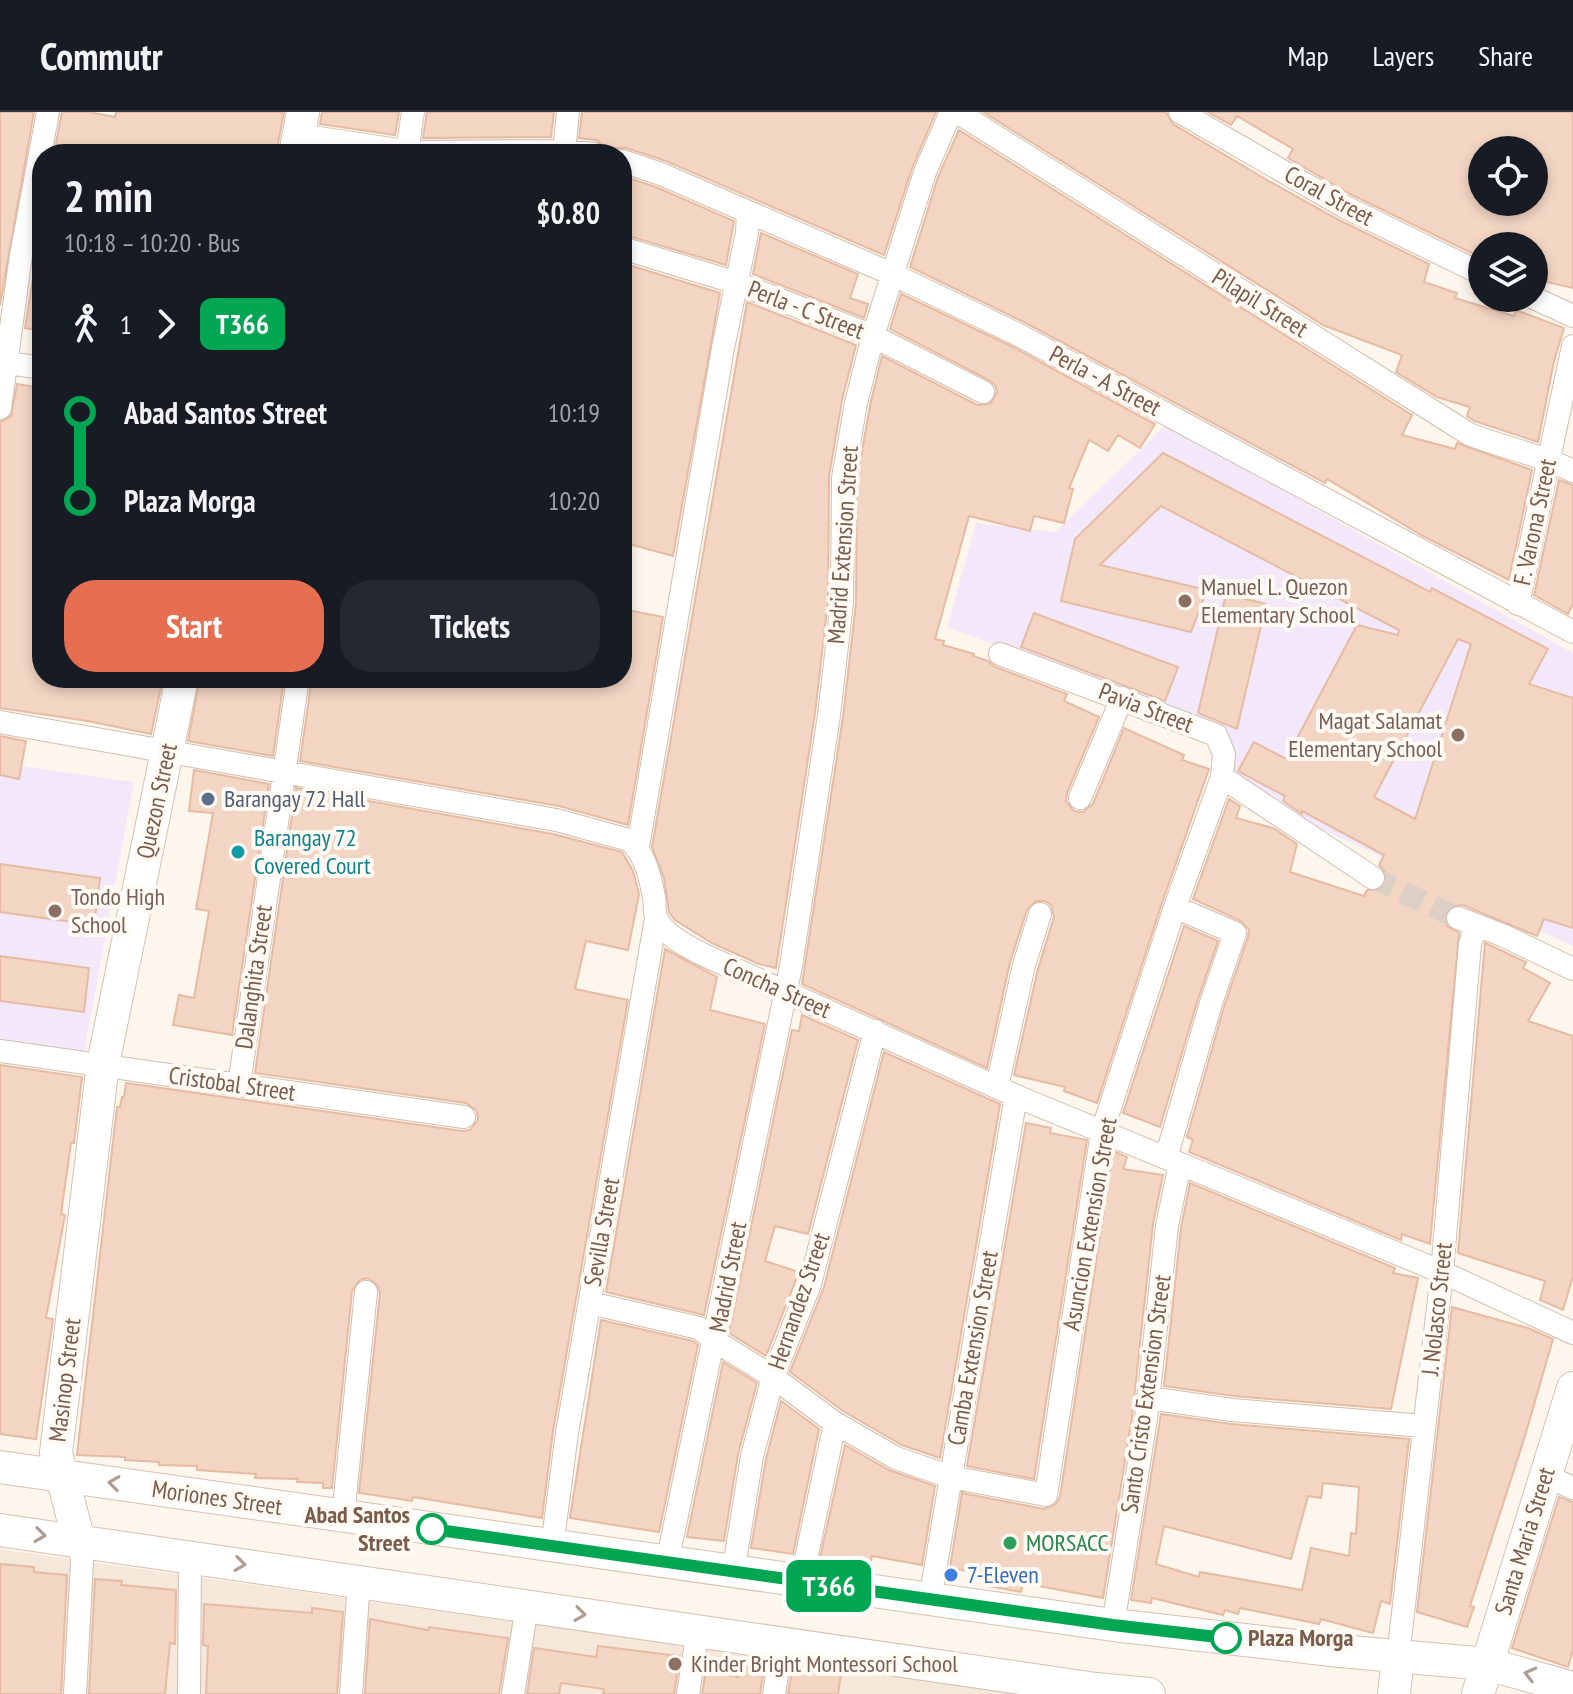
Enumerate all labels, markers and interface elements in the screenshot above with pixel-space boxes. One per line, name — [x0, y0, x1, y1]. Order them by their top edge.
text: Commutr — [40, 31, 163, 80]
text: Map — [1287, 37, 1329, 74]
text: Layers — [1373, 37, 1434, 74]
text: Share — [1478, 37, 1533, 74]
map controls — [1468, 136, 1548, 312]
button: locate — [1468, 136, 1548, 216]
street label: Coral Street — [1279, 158, 1380, 233]
text: 2 min — [64, 167, 153, 224]
text: $0.80 — [536, 193, 600, 232]
text: 10:18 – 10:20 · Bus — [64, 226, 240, 259]
button: layers — [1468, 232, 1548, 312]
street label: Pilapil Street — [1207, 261, 1314, 344]
street label: Perla - C Street — [744, 273, 869, 346]
icon: walk — [64, 302, 108, 346]
icon: forward — [144, 302, 188, 346]
text: T366 — [216, 305, 269, 342]
text: 1 — [120, 308, 132, 341]
street label: Perla - A Street — [1044, 338, 1167, 423]
text: Abad Santos Street — [124, 393, 327, 432]
text: 10:19 — [548, 396, 600, 429]
street label: Madrid Extension Street — [820, 444, 865, 645]
street label: F. Varona Street — [1506, 455, 1563, 588]
text: Plaza Morga — [124, 481, 256, 520]
text: 10:20 — [548, 484, 600, 517]
place label: Manuel L. Quezon Elementary School — [1201, 571, 1355, 630]
button: Start — [64, 580, 324, 672]
button: Tickets — [340, 580, 600, 672]
marker: Manuel L. Quezon Elementary School — [1176, 592, 1194, 610]
street label: Pavia Street — [1095, 675, 1198, 740]
place label: Magat Salamat Elementary School — [1288, 705, 1442, 764]
marker: Magat Salamat Elementary School — [1449, 726, 1467, 744]
street label: Quezon Street — [129, 740, 184, 862]
place label: Barangay 72 Hall — [224, 783, 366, 814]
marker: Barangay 72 Hall — [199, 790, 217, 808]
place label: Barangay 72 Covered Court — [254, 822, 371, 881]
marker: Barangay 72 Covered Court — [229, 843, 247, 861]
place label: Tondo High School — [71, 881, 165, 940]
marker: Tondo High School — [46, 902, 64, 920]
street label: Dalanghita Street — [228, 903, 279, 1051]
street label: Concha Street — [719, 950, 836, 1025]
street label: Cristobal Street — [167, 1059, 298, 1108]
street label: Asuncion Extension Street — [1055, 1114, 1124, 1333]
street label: Sevilla Street — [577, 1175, 626, 1289]
street label: Madrid Street — [702, 1218, 754, 1335]
street label: Hernandez Street — [761, 1228, 837, 1373]
street label: J. Nolasco Street — [1414, 1241, 1459, 1378]
street label: Camba Extension Street — [940, 1248, 1005, 1448]
street label: Santo Cristo Extension Street — [1113, 1272, 1178, 1515]
street label: Masinop Street — [42, 1316, 88, 1444]
street label: Santa Maria Street — [1487, 1463, 1562, 1618]
street label: Moriones Street — [150, 1473, 285, 1522]
one-way arrow — [107, 1475, 121, 1492]
place label: Abad Santos Street — [304, 1499, 410, 1558]
marker: Abad Santos Street — [417, 1514, 447, 1544]
one-way arrow — [33, 1527, 46, 1544]
place label: MORSACC — [1026, 1527, 1109, 1558]
marker: MORSACC — [1001, 1534, 1019, 1552]
one-way arrow — [233, 1555, 246, 1572]
place label: 7-Eleven — [967, 1559, 1039, 1590]
line badge: T366 — [773, 1560, 885, 1612]
marker: 7-Eleven — [942, 1566, 960, 1584]
text: T366 — [802, 1567, 856, 1604]
one-way arrow — [573, 1605, 587, 1622]
place label: Plaza Morga — [1248, 1622, 1353, 1653]
marker: Plaza Morga — [1211, 1623, 1241, 1653]
place label: Kinder Bright Montessori School — [691, 1648, 958, 1679]
marker: Kinder Bright Montessori School — [666, 1655, 684, 1673]
one-way arrow — [1524, 1667, 1538, 1684]

